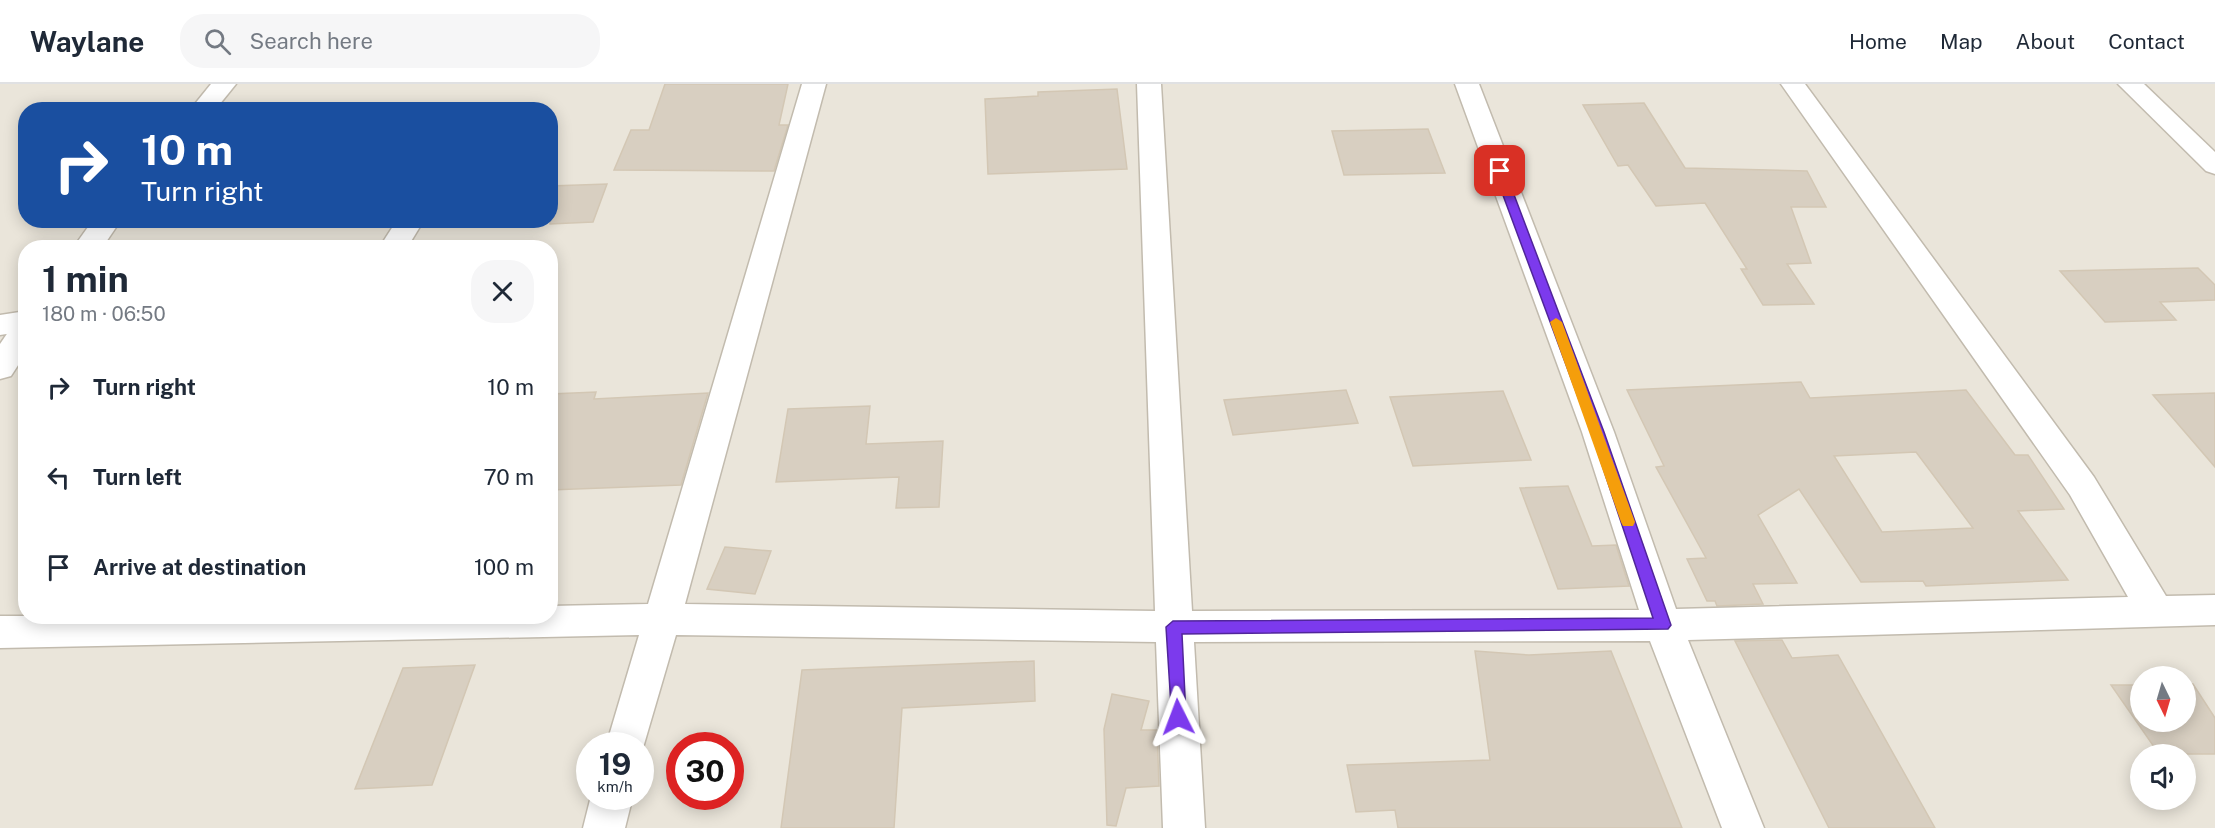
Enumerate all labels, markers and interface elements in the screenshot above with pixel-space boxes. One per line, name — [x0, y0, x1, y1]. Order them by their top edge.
search box — [180, 14, 600, 68]
text: Waylane — [30, 25, 144, 58]
icon: search — [201, 25, 234, 58]
text: Search here — [249, 28, 373, 54]
text: Home — [1849, 29, 1907, 54]
text: Map — [1940, 29, 1983, 54]
text: About — [2016, 29, 2075, 54]
text: Contact — [2108, 29, 2185, 54]
text: 10 m — [141, 125, 233, 174]
icon: right — [42, 126, 120, 204]
pin — [1474, 145, 1525, 196]
icon: arrive — [1483, 154, 1516, 187]
text: Turn right — [141, 175, 264, 207]
text: 1 min — [42, 258, 129, 300]
button: close — [471, 260, 534, 323]
text: 180 m · 06:50 — [42, 302, 166, 326]
icon: right — [42, 371, 75, 404]
text: Turn right — [93, 374, 196, 400]
text: 10 m — [487, 374, 534, 400]
icon: left — [42, 461, 75, 494]
text: Turn left — [93, 464, 182, 490]
text: 70 m — [483, 464, 534, 490]
icon: arrive — [42, 551, 75, 584]
text: Arrive at destination — [93, 554, 306, 580]
text: 100 m — [474, 554, 534, 580]
north arrow — [2130, 666, 2196, 732]
map controls — [2130, 666, 2196, 810]
position arrow — [1146, 685, 1210, 749]
speed limit sign: 30 — [666, 732, 744, 810]
button: sound — [2130, 744, 2196, 810]
text: 19 — [599, 746, 631, 782]
text: km/h — [597, 778, 633, 795]

